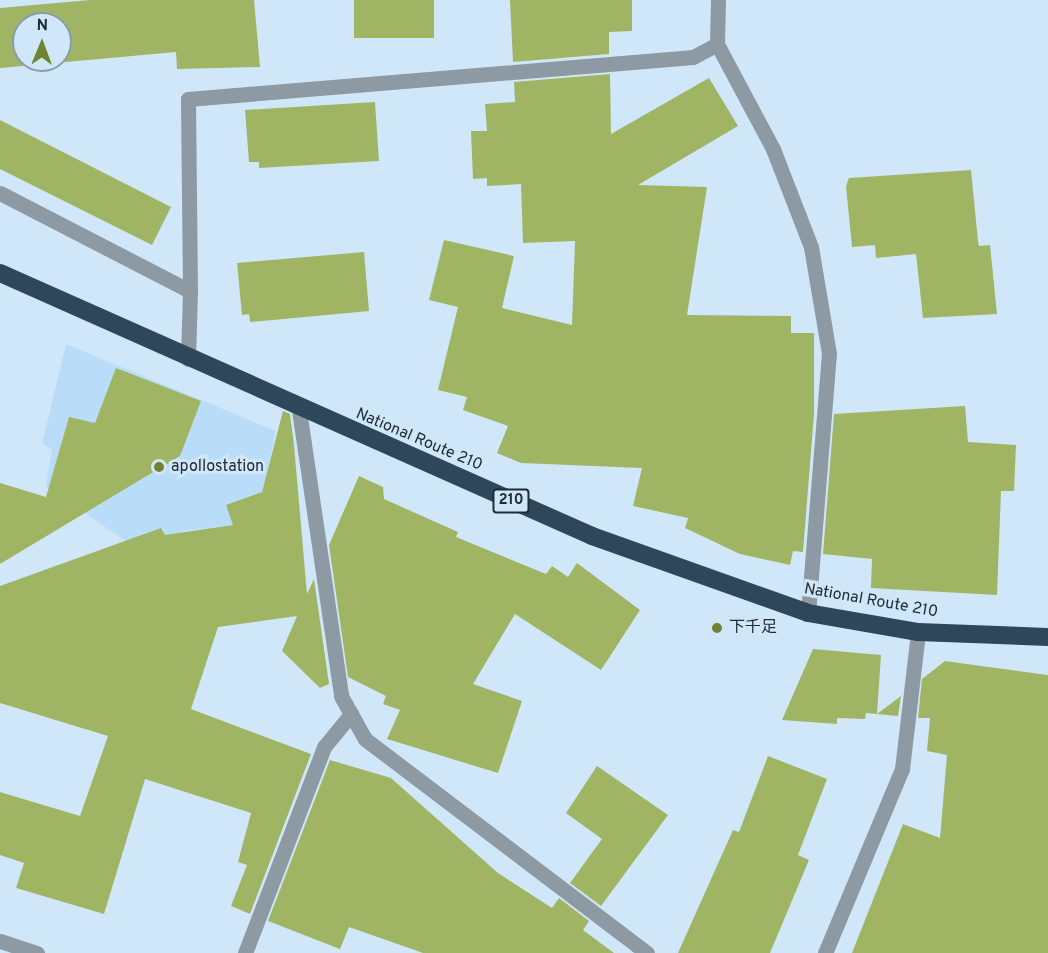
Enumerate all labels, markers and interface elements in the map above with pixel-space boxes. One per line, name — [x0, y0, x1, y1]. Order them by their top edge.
north arrow — [12, 12, 72, 72]
text: N — [36, 16, 48, 36]
street label: National Route 210 — [353, 405, 485, 475]
place label: apollostation — [171, 457, 264, 477]
marker: apollostation — [152, 460, 166, 474]
road number: 210 — [492, 489, 530, 513]
street label: National Route 210 — [803, 580, 939, 622]
place label: 下千足 — [729, 618, 777, 638]
marker: 下千足 — [710, 621, 724, 635]

